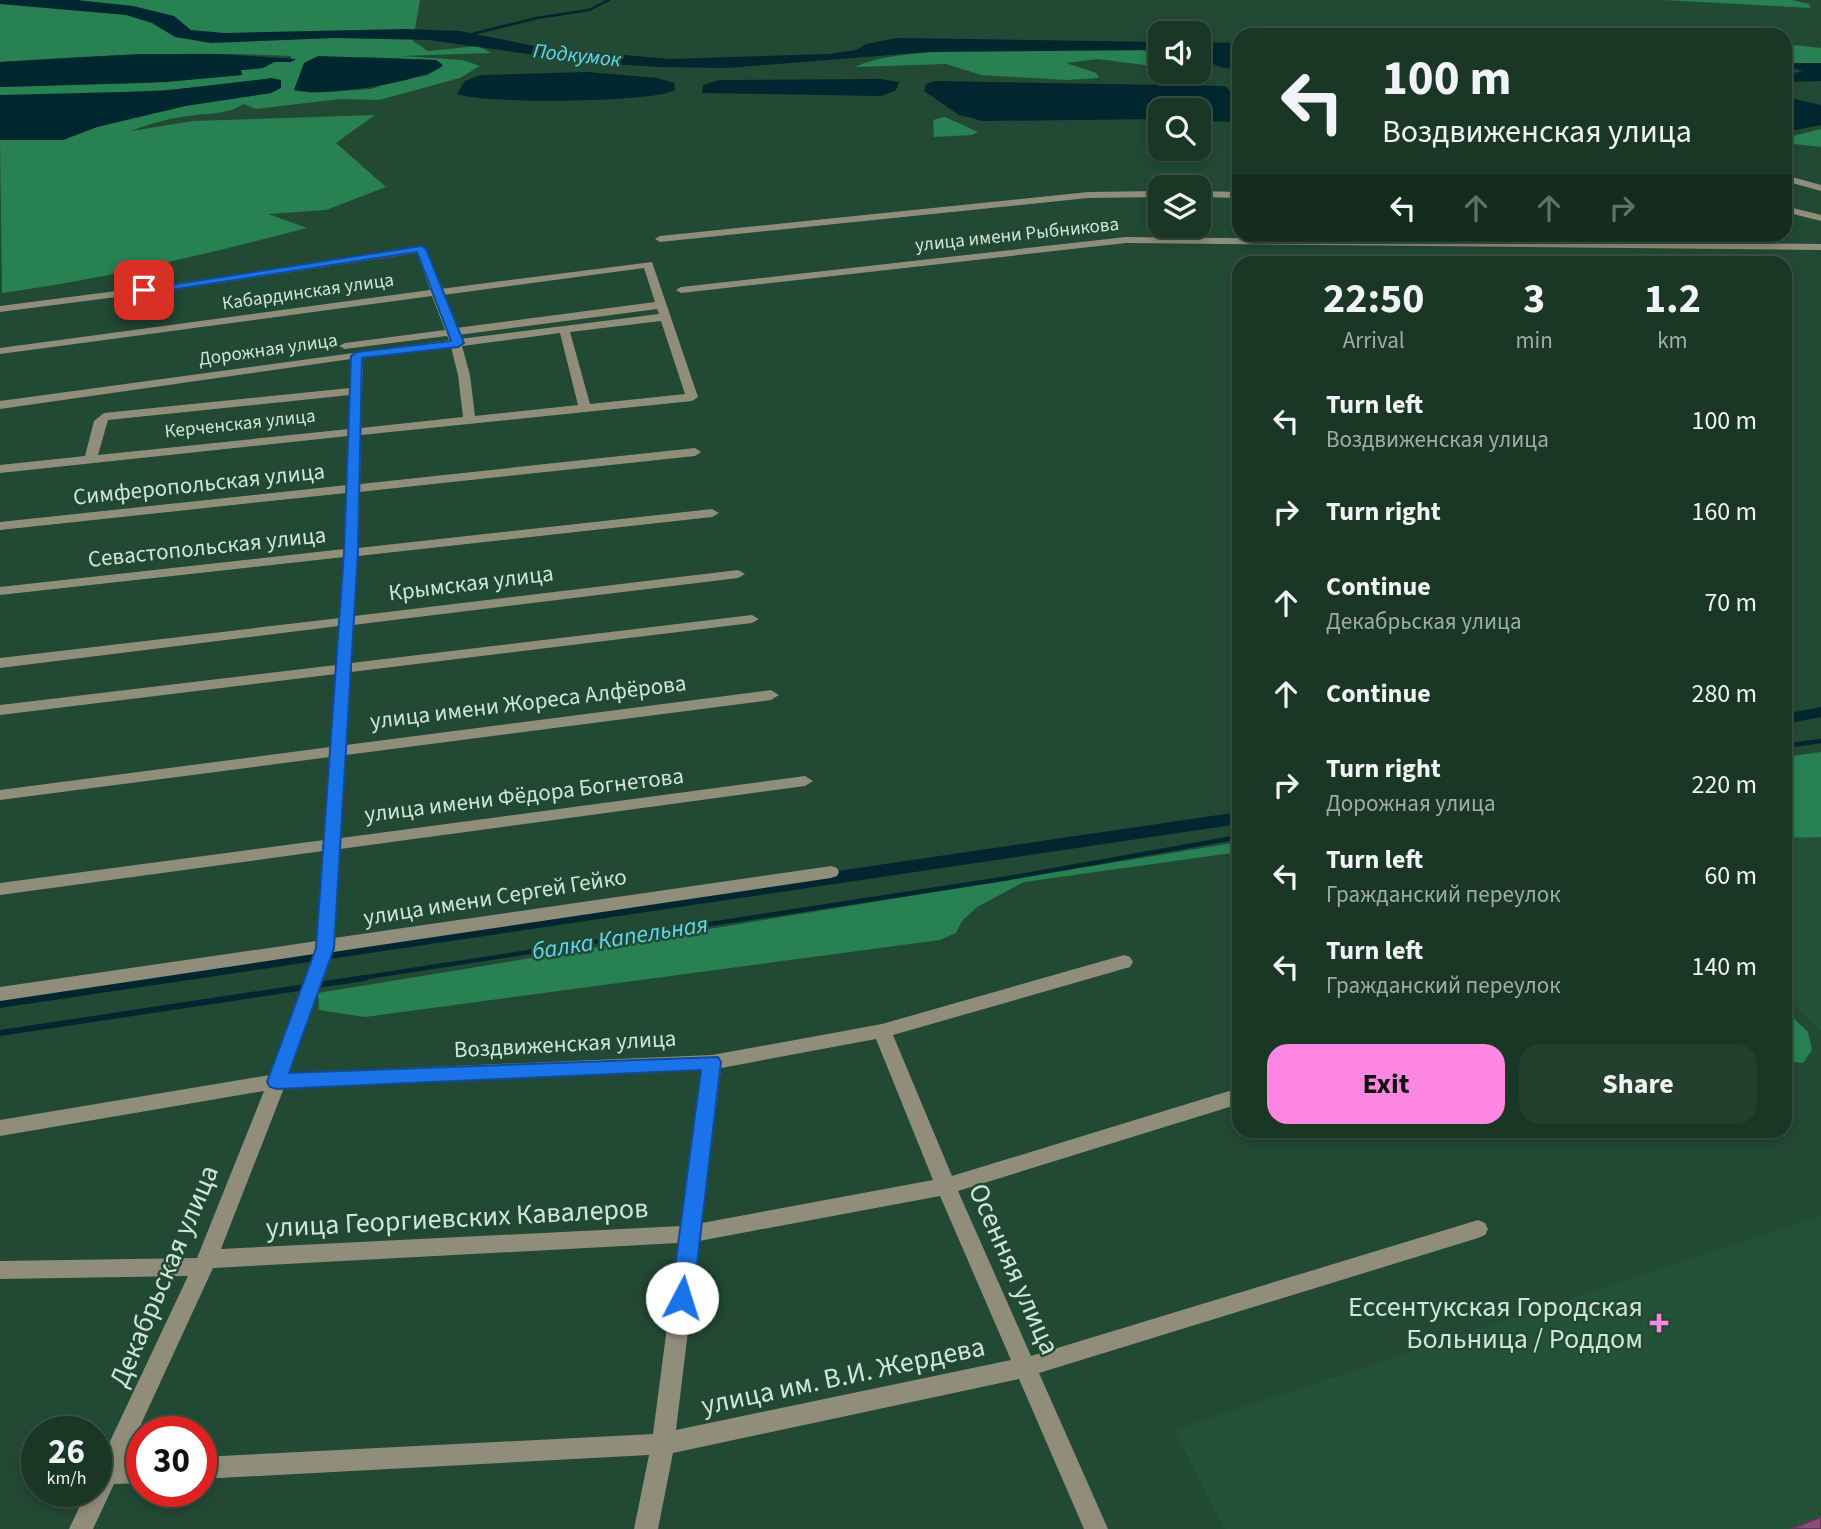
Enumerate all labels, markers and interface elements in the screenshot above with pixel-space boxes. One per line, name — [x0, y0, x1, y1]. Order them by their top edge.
map controls — [1148, 21, 1211, 238]
button: sound — [1148, 21, 1211, 84]
water label: Подкумок — [532, 35, 623, 75]
text: 100 m — [1382, 44, 1511, 114]
icon: left — [1267, 56, 1358, 147]
button: search — [1148, 98, 1211, 161]
text: Воздвиженская улица — [1382, 109, 1692, 155]
button: layers — [1148, 175, 1211, 238]
icon: left — [1384, 189, 1422, 227]
icon: ahead — [1457, 189, 1495, 227]
icon: ahead — [1530, 189, 1568, 227]
icon: right — [1603, 189, 1641, 227]
street label: улица имени Рыбникова — [914, 211, 1120, 259]
pin — [114, 260, 174, 320]
street label: Кабардинская улица — [220, 267, 396, 317]
text: 22:50 — [1323, 269, 1424, 329]
text: 3 — [1523, 269, 1545, 329]
text: 1.2 — [1644, 269, 1701, 329]
icon: arrive — [125, 271, 163, 309]
text: Arrival — [1343, 324, 1405, 357]
text: min — [1516, 324, 1553, 357]
text: km — [1657, 324, 1688, 357]
street label: Дорожная улица — [197, 327, 339, 373]
text: Turn left — [1326, 386, 1423, 423]
icon: left — [1267, 402, 1305, 440]
text: 100 m — [1691, 402, 1757, 439]
street label: Керченская улица — [163, 403, 317, 445]
text: Воздвиженская улица — [1326, 423, 1549, 456]
street label: Симферопольская улица — [72, 454, 326, 514]
icon: right — [1267, 493, 1305, 531]
text: Turn right — [1326, 493, 1441, 530]
text: 160 m — [1691, 493, 1757, 530]
street label: Севастопольская улица — [86, 518, 328, 576]
street label: Крымская улица — [387, 557, 555, 609]
text: Continue — [1326, 568, 1431, 605]
icon: ahead — [1267, 584, 1305, 622]
text: 70 m — [1704, 584, 1757, 621]
text: Декабрьская улица — [1326, 605, 1522, 638]
street label: улица имени Жореса Алфёрова — [368, 666, 688, 738]
icon: ahead — [1267, 675, 1305, 713]
text: Continue — [1326, 675, 1431, 712]
text: 280 m — [1691, 675, 1757, 712]
text: Turn right — [1326, 750, 1441, 787]
street label: улица имени Фёдора Богнетова — [363, 759, 685, 831]
icon: right — [1267, 766, 1305, 804]
text: 220 m — [1691, 766, 1757, 803]
text: Дорожная улица — [1326, 787, 1496, 820]
text: Turn left — [1326, 841, 1423, 878]
icon: left — [1267, 857, 1305, 895]
text: 60 m — [1704, 857, 1757, 894]
street label: улица имени Сергей Гейко — [361, 860, 629, 934]
text: Гражданский переулок — [1326, 878, 1561, 911]
water label: балка Капельная — [529, 907, 711, 969]
text: Turn left — [1326, 932, 1423, 969]
icon: left — [1267, 948, 1305, 986]
text: 140 m — [1691, 948, 1757, 985]
text: Гражданский переулок — [1326, 969, 1561, 1002]
street label: Воздвиженская улица — [453, 1022, 677, 1066]
button: Exit — [1267, 1044, 1505, 1124]
button: Share — [1519, 1044, 1757, 1124]
street label: Декабрьская улица — [99, 1159, 229, 1393]
street label: Осенняя улица — [958, 1177, 1070, 1361]
street label: улица Георгиевских Кавалеров — [265, 1188, 649, 1248]
position arrow — [645, 1261, 719, 1335]
place label: Ессентукская Городская Больница / Роддом — [1348, 1287, 1643, 1359]
marker: Ессентукская Городская Больница / Роддом — [1649, 1313, 1669, 1333]
street label: улица им. В.И. Жердева — [697, 1326, 989, 1426]
speed limit sign: 30 — [126, 1416, 217, 1507]
text: 26 — [48, 1427, 85, 1477]
text: km/h — [47, 1466, 86, 1491]

